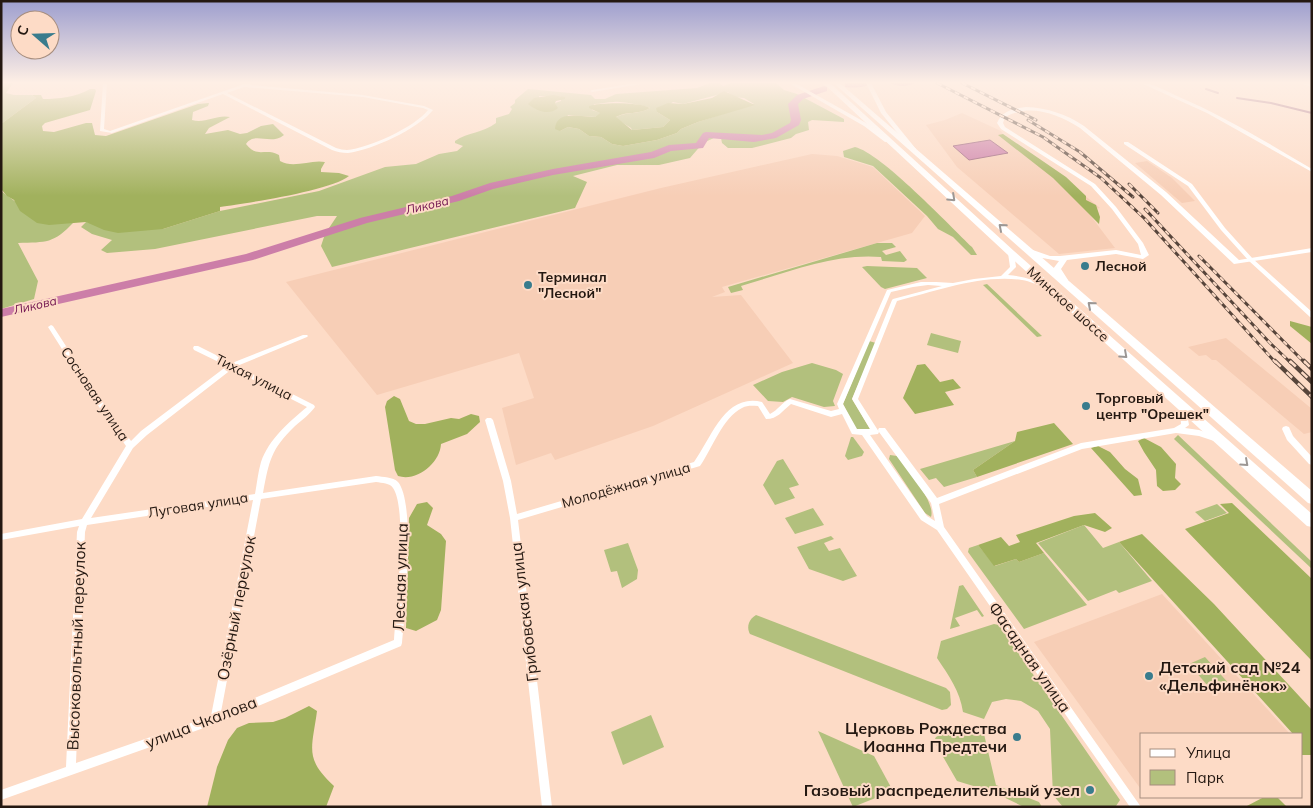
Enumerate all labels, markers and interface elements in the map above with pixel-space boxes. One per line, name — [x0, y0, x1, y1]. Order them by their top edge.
north arrow — [10, 10, 60, 60]
text: С — [13, 23, 33, 38]
one-way arrow — [946, 192, 955, 201]
water label: Ликова — [403, 193, 450, 217]
one-way arrow — [999, 224, 1008, 233]
place label: Лесной — [1095, 257, 1147, 275]
marker: Лесной — [1079, 260, 1091, 272]
street label: Минское шоссе — [1023, 262, 1113, 346]
place label: Терминал "Лесной" — [538, 268, 607, 302]
marker: Терминал "Лесной" — [522, 279, 534, 291]
water label: Ликова — [11, 293, 58, 317]
one-way arrow — [1088, 302, 1097, 311]
street label: Сосновая улица — [57, 344, 133, 444]
one-way arrow — [1119, 349, 1128, 358]
street label: Тихая улица — [213, 350, 295, 404]
place label: Торговый центр "Орешек" — [1096, 389, 1209, 423]
marker: Торговый центр "Орешек" — [1080, 400, 1092, 412]
one-way arrow — [1240, 457, 1249, 466]
street label: Молодёжная улица — [560, 458, 692, 512]
street label: Луговая улица — [147, 488, 249, 522]
street label: Лесная улица — [388, 523, 412, 631]
street label: Озёрный переулок — [212, 534, 260, 682]
street label: Высоковольтный переулок — [62, 541, 90, 751]
street label: Грибовская улица — [506, 541, 542, 683]
street label: Фасадная улица — [984, 598, 1076, 716]
place label: Детский сад №24 «Дельфинёнок» — [1159, 657, 1301, 695]
marker: Детский сад №24 «Дельфинёнок» — [1143, 670, 1155, 682]
street label: улица Чкалова — [143, 692, 259, 752]
place label: Церковь Рождества Иоанна Предтечи — [845, 718, 1007, 756]
marker: Церковь Рождества Иоанна Предтечи — [1011, 731, 1023, 743]
legend — [1140, 733, 1303, 798]
text: Улица — [1185, 743, 1231, 762]
text: Парк — [1186, 768, 1225, 787]
place label: Газовый распределительный узел — [804, 780, 1080, 800]
marker: Газовый распределительный узел — [1084, 784, 1096, 796]

